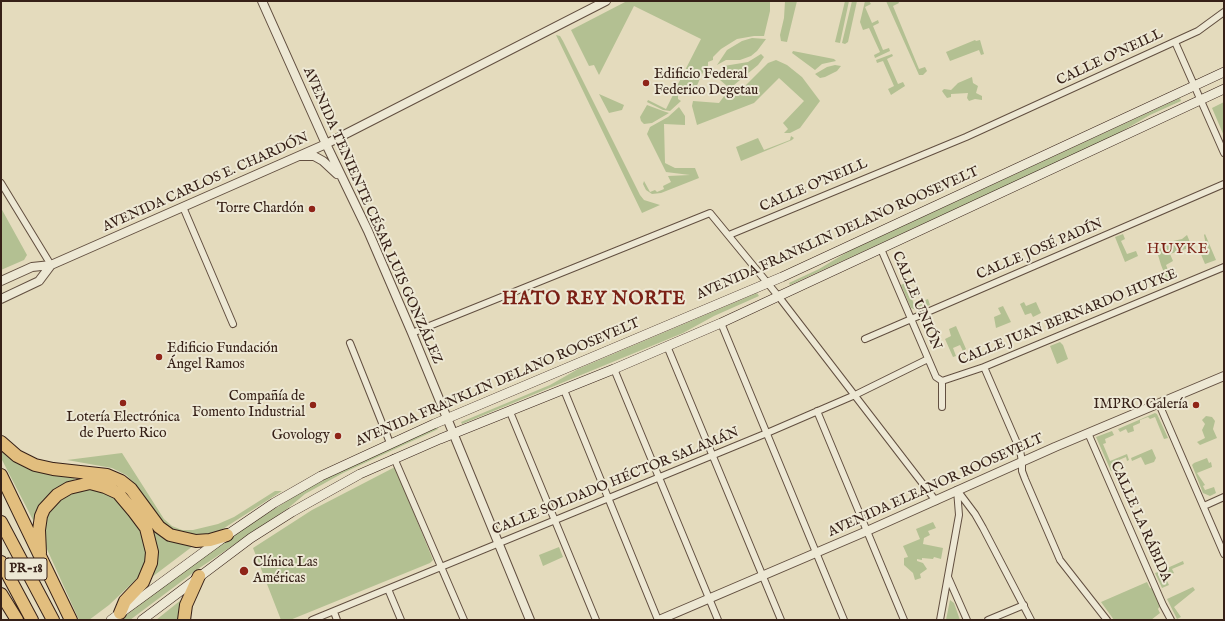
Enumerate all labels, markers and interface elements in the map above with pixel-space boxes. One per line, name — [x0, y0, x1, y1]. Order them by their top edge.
street label: CALLE O'NEILL — [1054, 26, 1166, 90]
street label: AVENIDA TENIENTE CÉSAR LUIS GONZÁLEZ — [299, 65, 445, 367]
place label: Edificio Federal Federico Degetau — [654, 67, 758, 100]
marker: Edificio Federal Federico Degetau — [641, 78, 651, 88]
street label: AVENIDA CARLOS E. CHARDÓN — [100, 130, 312, 236]
street label: CALLE O'NEILL — [758, 156, 870, 216]
street label: AVENIDA FRANKLIN DELANO ROOSEVELT — [694, 164, 982, 304]
place label: Torre Chardón — [217, 201, 304, 217]
marker: Torre Chardón — [307, 204, 317, 214]
street label: CALLE JOSÉ PADÍN — [974, 216, 1106, 284]
district label: HUYKE — [1147, 241, 1209, 259]
street label: CALLE UNIÓN — [888, 249, 944, 353]
street label: CALLE JUAN BERNARDO HUYKE — [956, 266, 1180, 370]
district label: HATO REY NORTE — [502, 289, 686, 311]
street label: AVENIDA FRANKLIN DELANO ROOSEVELT — [353, 315, 643, 451]
place label: Edificio Fundación Ángel Ramos — [167, 341, 278, 374]
marker: Edificio Fundación Ángel Ramos — [154, 352, 164, 362]
place label: Compañía de Fomento Industrial — [192, 389, 305, 422]
place label: IMPRO Galería — [1093, 397, 1188, 413]
marker: Lotería Electrónica de Puerto Rico — [118, 398, 128, 408]
marker: Compañía de Fomento Industrial — [308, 400, 318, 410]
marker: IMPRO Galería — [1191, 400, 1201, 410]
place label: Lotería Electrónica de Puerto Rico — [66, 410, 180, 442]
street label: CALLE SOLDADO HÉCTOR SALAMÁN — [490, 425, 742, 539]
place label: Govology — [272, 428, 330, 444]
marker: Govology — [333, 431, 343, 441]
street label: AVENIDA ELEANOR ROOSEVELT — [826, 431, 1046, 541]
street label: CALLE LA RÁBIDA — [1106, 459, 1174, 585]
place label: Clínica Las Américas — [253, 555, 318, 588]
road number: PR-18 — [5, 558, 47, 580]
marker: Clínica Las Américas — [238, 565, 250, 577]

